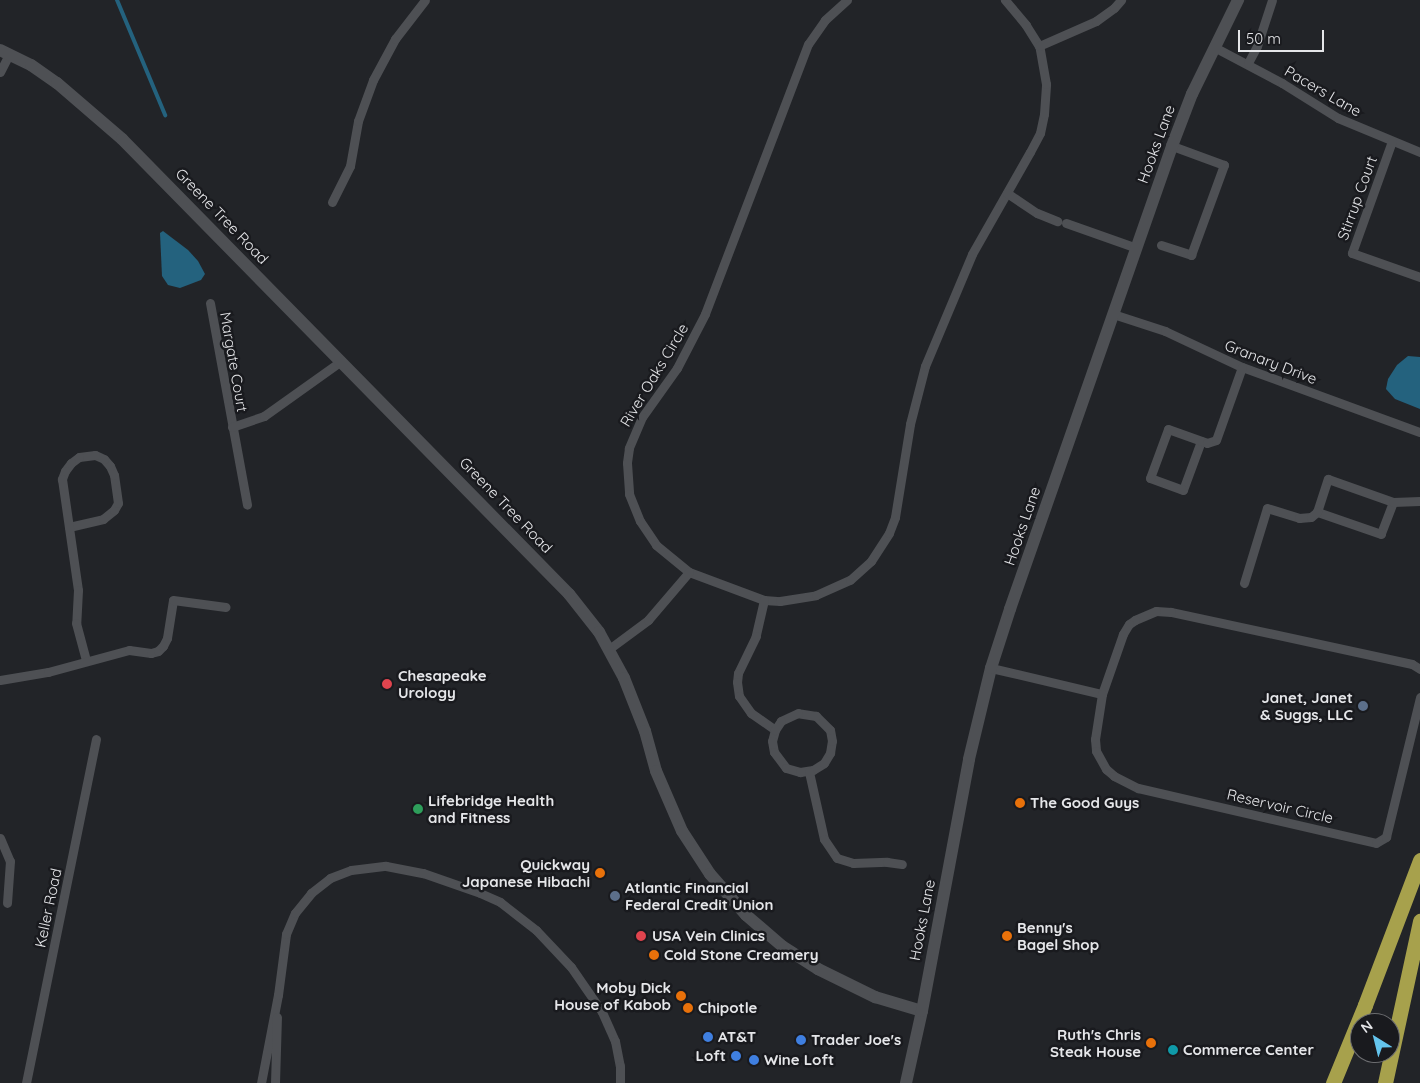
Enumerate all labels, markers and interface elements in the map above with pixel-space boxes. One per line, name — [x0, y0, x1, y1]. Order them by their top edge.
scale bar — [1240, 20, 1326, 52]
text: 50 m — [1246, 29, 1281, 48]
street label: Pacers Lane — [1282, 62, 1364, 120]
street label: Hooks Lane — [1133, 102, 1179, 186]
street label: Stirrup Court — [1333, 153, 1381, 243]
street label: Greene Tree Road — [172, 164, 272, 268]
street label: Margate Court — [216, 311, 252, 413]
street label: River Oaks Circle — [616, 320, 692, 430]
street label: Granary Drive — [1222, 336, 1320, 388]
street label: Greene Tree Road — [456, 453, 556, 557]
street label: Hooks Lane — [1000, 484, 1044, 568]
place label: Chesapeake Urology — [398, 666, 487, 701]
marker: Chesapeake Urology — [380, 677, 394, 691]
place label: Janet, Janet & Suggs, LLC — [1260, 688, 1353, 723]
marker: Janet, Janet & Suggs, LLC — [1357, 700, 1369, 712]
street label: Reservoir Circle — [1225, 785, 1335, 827]
place label: Lifebridge Health and Fitness — [428, 791, 554, 826]
place label: The Good Guys — [1030, 794, 1139, 812]
marker: The Good Guys — [1014, 797, 1026, 809]
marker: Lifebridge Health and Fitness — [412, 803, 424, 815]
place label: Quickway Japanese Hibachi — [462, 855, 590, 890]
street label: Keller Road — [31, 867, 65, 949]
marker: Quickway Japanese Hibachi — [594, 867, 606, 879]
place label: Atlantic Financial Federal Credit Union — [625, 878, 773, 913]
street label: Hooks Lane — [905, 878, 939, 962]
marker: Atlantic Financial Federal Credit Union — [609, 890, 621, 902]
place label: Benny's Bagel Shop — [1017, 918, 1099, 953]
place label: USA Vein Clinics — [652, 927, 765, 945]
marker: USA Vein Clinics — [634, 929, 648, 943]
marker: Benny's Bagel Shop — [1001, 930, 1013, 942]
place label: Cold Stone Creamery — [664, 946, 819, 964]
marker: Cold Stone Creamery — [648, 949, 660, 961]
place label: Moby Dick House of Kabob — [554, 978, 671, 1013]
marker: Moby Dick House of Kabob — [675, 990, 687, 1002]
place label: Chipotle — [698, 999, 757, 1017]
marker: Chipotle — [682, 1002, 694, 1014]
north arrow — [1350, 1013, 1400, 1063]
text: N — [1357, 1016, 1376, 1037]
place label: Ruth's Chris Steak House — [1050, 1025, 1141, 1060]
place label: AT&T — [718, 1028, 756, 1046]
marker: AT&T — [702, 1031, 714, 1043]
place label: Trader Joe's — [811, 1031, 901, 1049]
marker: Trader Joe's — [795, 1034, 807, 1046]
marker: Ruth's Chris Steak House — [1145, 1037, 1157, 1049]
place label: Commerce Center — [1183, 1041, 1314, 1059]
marker: Commerce Center — [1167, 1044, 1179, 1056]
place label: Loft — [695, 1047, 726, 1065]
marker: Loft — [730, 1050, 742, 1062]
place label: Wine Loft — [764, 1051, 834, 1069]
marker: Wine Loft — [748, 1054, 760, 1066]

